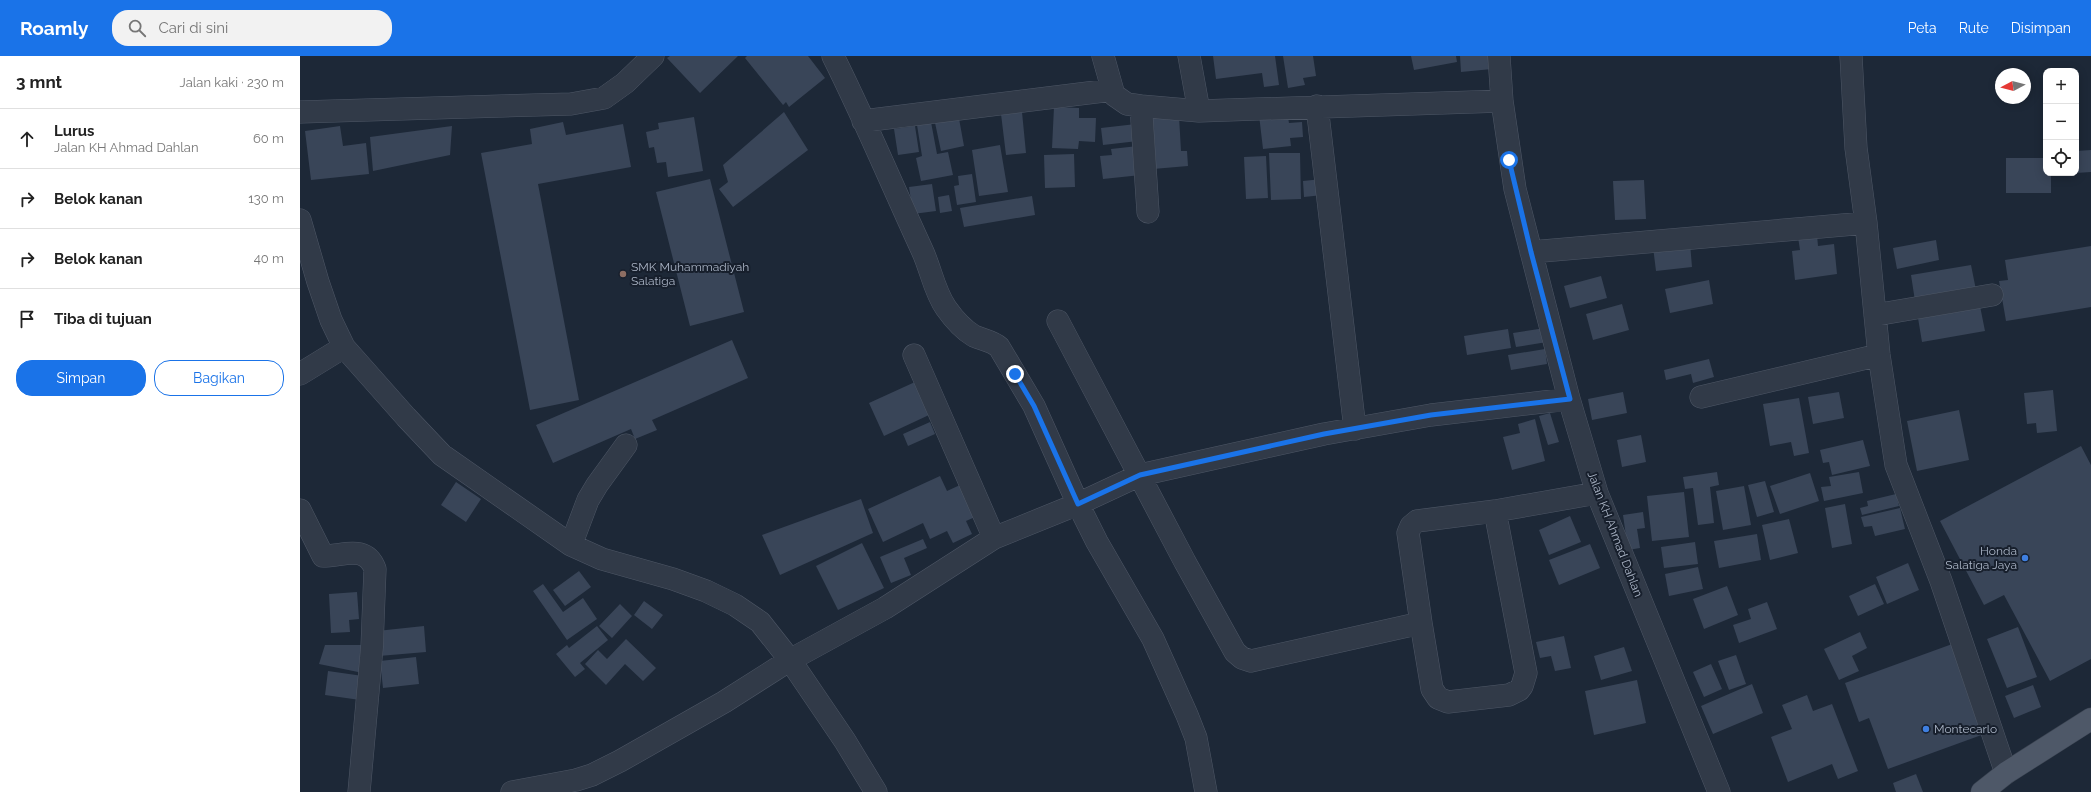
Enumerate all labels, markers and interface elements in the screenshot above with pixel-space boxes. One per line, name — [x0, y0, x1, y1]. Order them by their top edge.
search box — [112, 10, 392, 46]
text: Roamly — [20, 17, 88, 39]
icon: search — [126, 17, 148, 39]
text: Cari di sini — [158, 19, 228, 37]
text: Peta — [1908, 20, 1937, 36]
text: Rute — [1959, 20, 1989, 36]
text: Disimpan — [2011, 20, 2071, 36]
north arrow — [1995, 68, 2031, 104]
map controls — [2043, 68, 2079, 176]
button: + — [2043, 68, 2079, 104]
text: 3 mnt — [16, 72, 62, 92]
text: Jalan kaki · 230 m — [180, 75, 284, 90]
button: − — [2043, 104, 2079, 140]
text: Lurus — [54, 122, 95, 140]
icon: ahead — [16, 128, 38, 150]
text: 60 m — [253, 131, 284, 146]
text: Jalan KH Ahmad Dahlan — [54, 140, 199, 155]
button: locate — [2043, 140, 2079, 176]
route start — [1500, 151, 1518, 169]
icon: right — [16, 188, 38, 210]
text: Belok kanan — [54, 190, 143, 208]
text: 130 m — [248, 191, 284, 206]
icon: right — [16, 248, 38, 270]
text: Belok kanan — [54, 250, 143, 268]
text: 40 m — [254, 251, 284, 266]
place label: SMK Muhammadiyah Salatiga — [631, 260, 749, 288]
marker: SMK Muhammadiyah Salatiga — [618, 269, 628, 279]
icon: arrive — [16, 308, 38, 330]
text: Tiba di tujuan — [54, 310, 152, 328]
button: Simpan — [16, 360, 146, 396]
button: Bagikan — [154, 360, 284, 396]
route end — [1006, 365, 1024, 383]
street label: Jalan KH Ahmad Dahlan — [1585, 469, 1645, 599]
place label: Honda Salatiga Jaya — [1945, 544, 2017, 572]
marker: Honda Salatiga Jaya — [2020, 553, 2030, 563]
place label: Montecarlo — [1934, 722, 1997, 736]
marker: Montecarlo — [1921, 724, 1931, 734]

